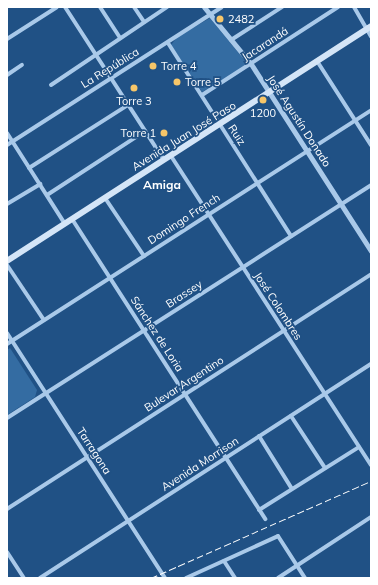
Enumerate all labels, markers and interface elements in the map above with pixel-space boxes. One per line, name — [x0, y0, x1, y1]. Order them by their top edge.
place label: 2482 — [228, 12, 254, 26]
marker: 2482 — [215, 14, 225, 24]
street label: Jacarandá — [239, 24, 291, 64]
street label: La República — [79, 45, 141, 91]
place label: Torre 4 — [161, 59, 196, 73]
marker: Torre 4 — [148, 61, 158, 71]
street label: José Agustín Donado — [264, 73, 334, 169]
place label: Torre 5 — [185, 75, 220, 89]
marker: Torre 5 — [172, 77, 182, 87]
marker: Torre 3 — [129, 83, 139, 93]
place label: Torre 3 — [116, 94, 152, 108]
marker: 1200 — [258, 95, 268, 105]
street label: Avenida Juan José Paso — [130, 99, 238, 173]
place label: 1200 — [250, 106, 276, 120]
street label: Ruiz — [225, 122, 249, 148]
place label: Torre 1 — [121, 126, 156, 140]
marker: Torre 1 — [159, 128, 169, 138]
district label: Amiga — [143, 178, 181, 192]
street label: Domingo French — [145, 191, 223, 247]
street label: José Colombres — [251, 270, 305, 342]
street label: Brassey — [163, 277, 205, 311]
street label: Sánchez de Loria — [128, 294, 186, 374]
street label: Bulevar Argentino — [142, 353, 226, 415]
street label: Tarragona — [74, 425, 114, 477]
street label: Avenida Morrison — [159, 434, 241, 494]

